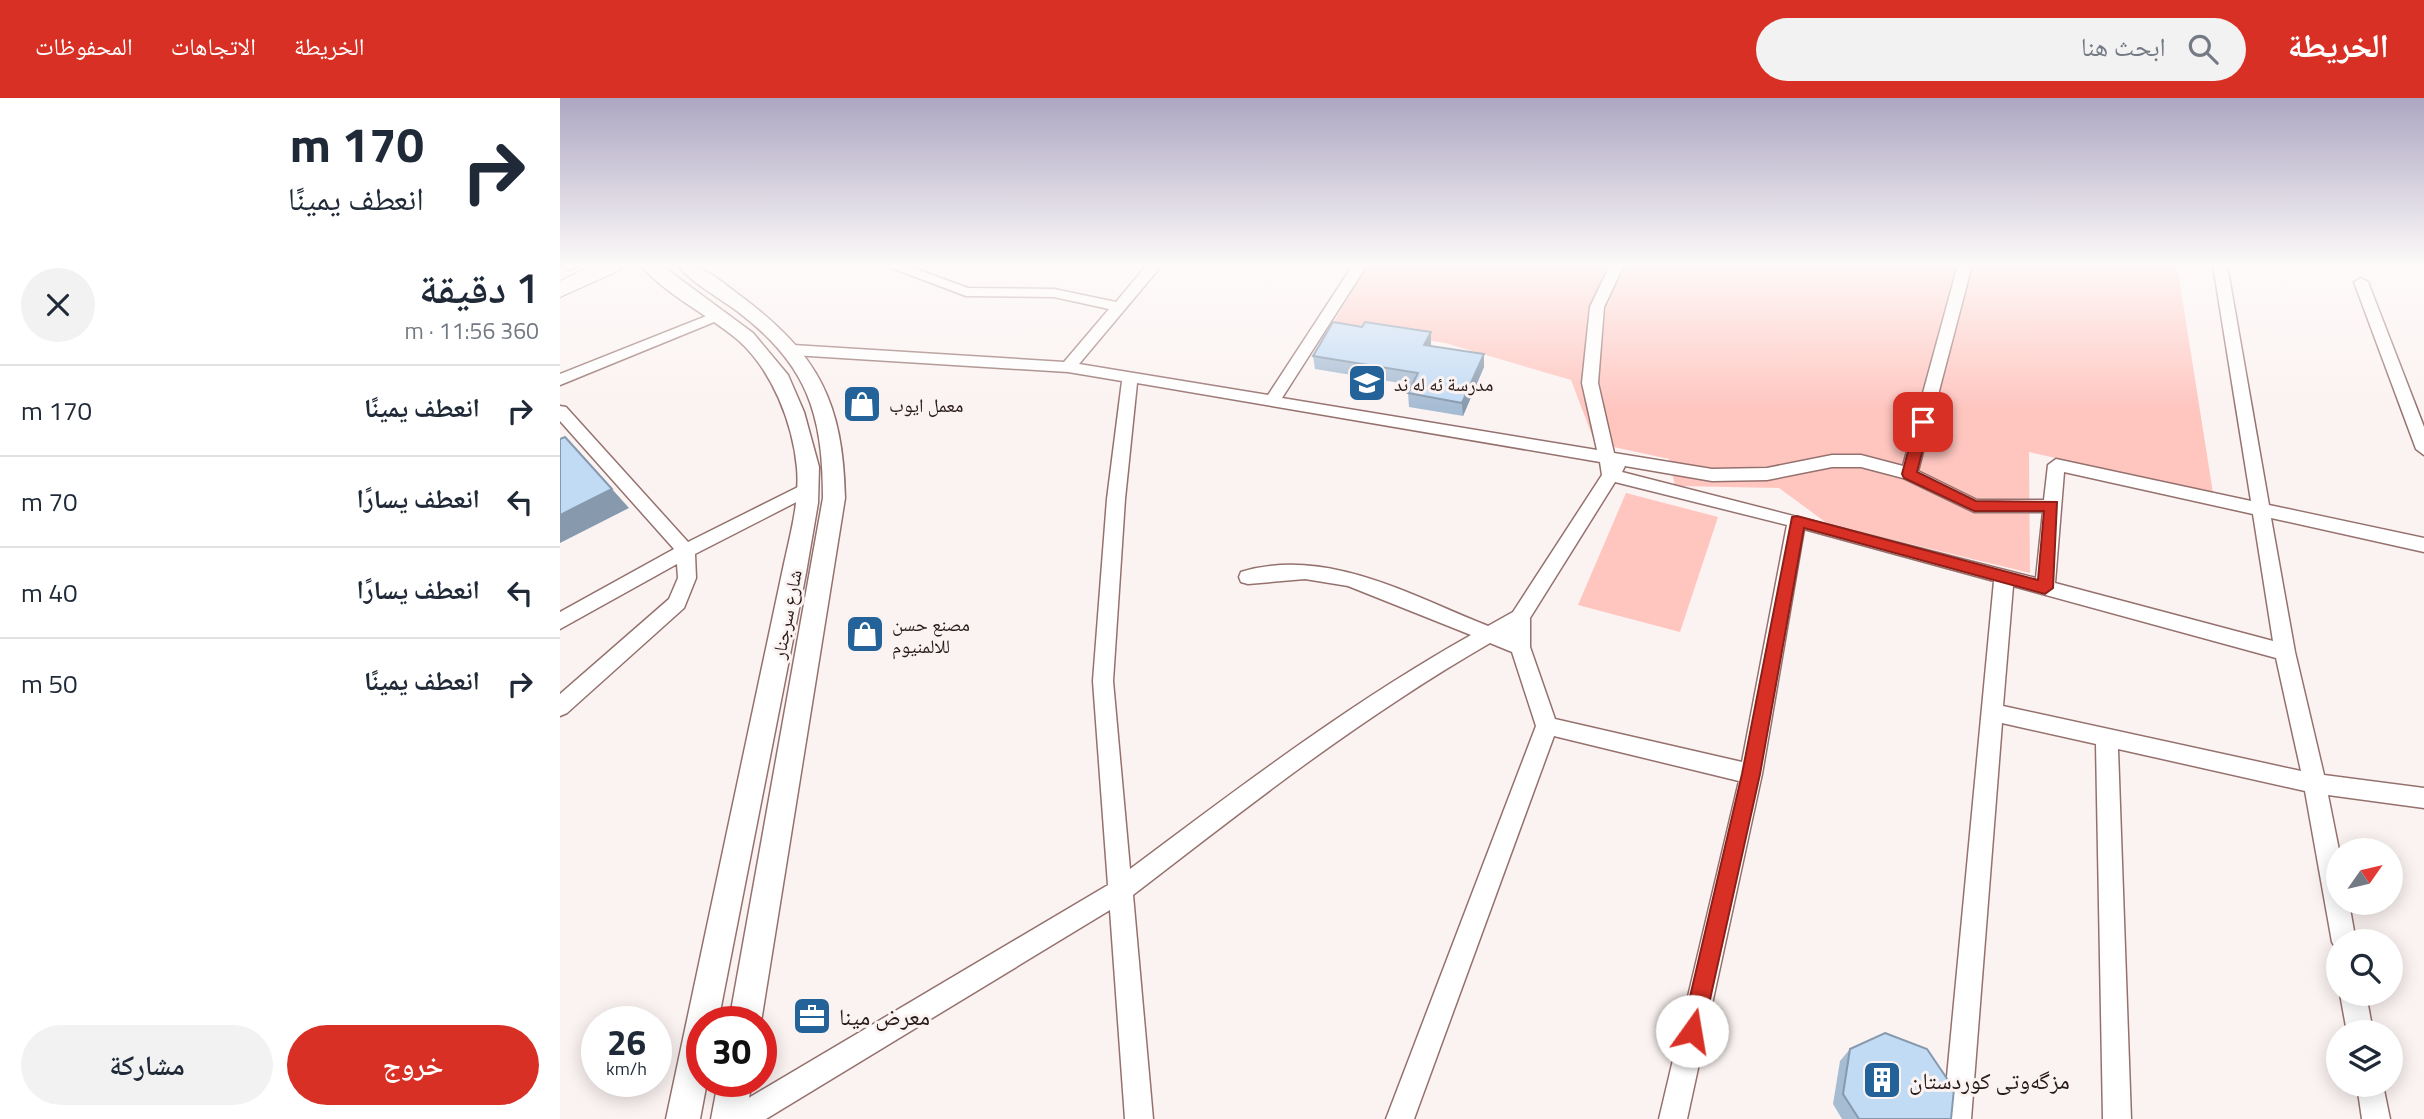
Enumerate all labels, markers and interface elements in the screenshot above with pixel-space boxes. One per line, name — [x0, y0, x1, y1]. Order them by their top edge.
search box — [1756, 18, 2246, 81]
text: الخريطة — [2288, 20, 2389, 70]
text: ابحث هنا — [2081, 27, 2166, 66]
text: المحفوظات — [35, 28, 133, 64]
text: الاتجاهات — [171, 28, 256, 64]
text: الخريطة — [294, 28, 365, 64]
icon: search — [2184, 30, 2222, 68]
text: 170 m — [290, 106, 424, 181]
icon: right — [448, 126, 539, 217]
text: انعطف يمينًا — [288, 174, 424, 222]
text: 1 دقيقة — [419, 255, 539, 319]
button: close — [21, 268, 95, 342]
text: 360 m · 11:56 — [404, 313, 539, 348]
school or university icon: مدرسة ئه له ند — [1346, 362, 1388, 404]
place label: مدرسة ئه له ند — [1394, 369, 1493, 398]
shop icon: معمل ايوب — [841, 383, 883, 425]
text: انعطف يمينًا — [364, 388, 480, 427]
place label: معمل ايوب — [889, 390, 963, 419]
text: 170 m — [21, 391, 92, 430]
icon: right — [501, 392, 539, 430]
pin — [1893, 392, 1953, 452]
icon: arrive — [1904, 403, 1942, 441]
text: انعطف يسارًا — [356, 479, 480, 518]
text: 70 m — [21, 482, 78, 521]
icon: left — [501, 483, 539, 521]
street label: شارع سرجنار — [763, 567, 809, 662]
text: انعطف يسارًا — [356, 570, 480, 609]
text: 40 m — [21, 573, 78, 612]
icon: left — [501, 574, 539, 612]
place label: مصنع حسن للالمنيوم — [892, 609, 970, 660]
shop icon: مصنع حسن للالمنيوم — [844, 613, 886, 655]
text: انعطف يمينًا — [364, 661, 480, 700]
text: 50 m — [21, 664, 78, 703]
icon: right — [501, 665, 539, 703]
north arrow — [2326, 838, 2403, 915]
map controls — [2326, 838, 2403, 1097]
button: search — [2326, 929, 2403, 1006]
position arrow — [1655, 994, 1729, 1068]
office icon: معرض مينا — [791, 995, 833, 1037]
place label: معرض مينا — [839, 999, 930, 1034]
speed limit sign: 30 — [686, 1006, 777, 1097]
text: 26 — [607, 1015, 646, 1069]
button: layers — [2326, 1020, 2403, 1097]
button: مشاركة — [21, 1025, 273, 1105]
button: خروج — [287, 1025, 539, 1105]
text: km/h — [606, 1055, 647, 1082]
building icon: مزگەوتی کوردستان — [1861, 1059, 1903, 1101]
place label: مزگەوتی کوردستان — [1909, 1063, 2070, 1098]

